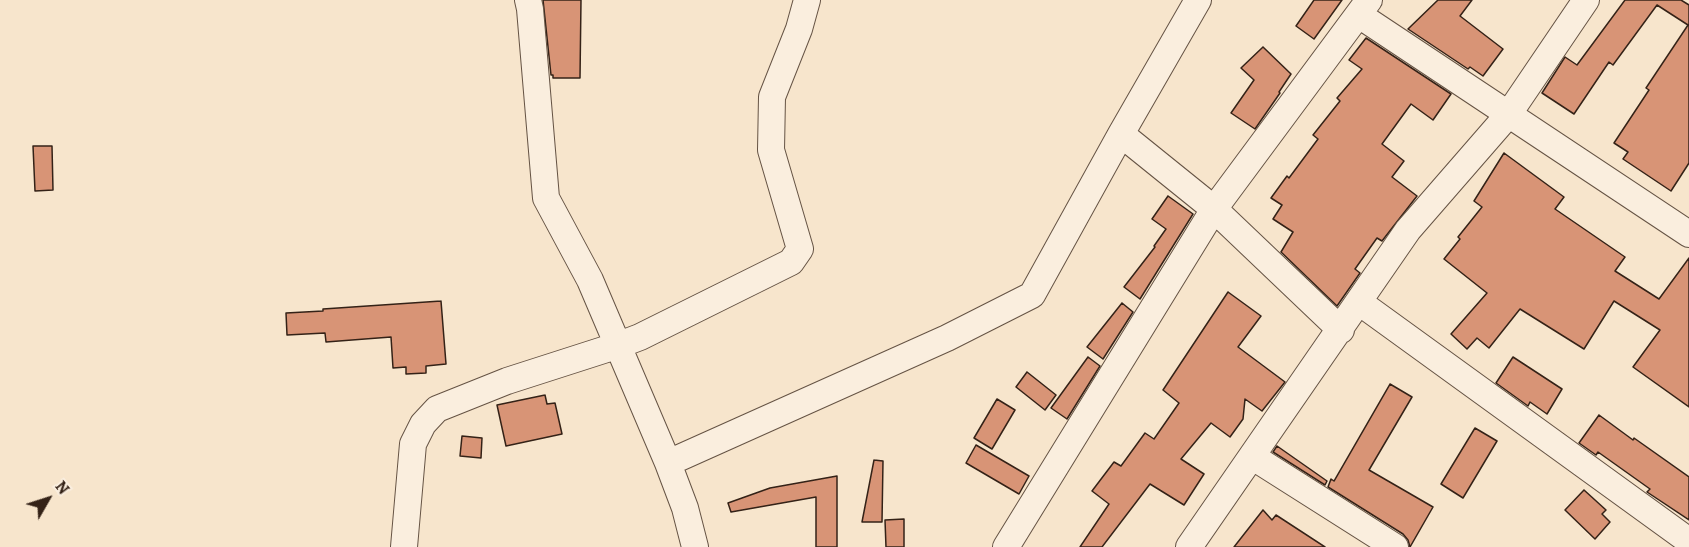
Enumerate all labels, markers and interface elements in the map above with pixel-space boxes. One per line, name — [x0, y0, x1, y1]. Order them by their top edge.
north arrow — [18, 469, 78, 529]
text: N — [50, 476, 74, 499]

